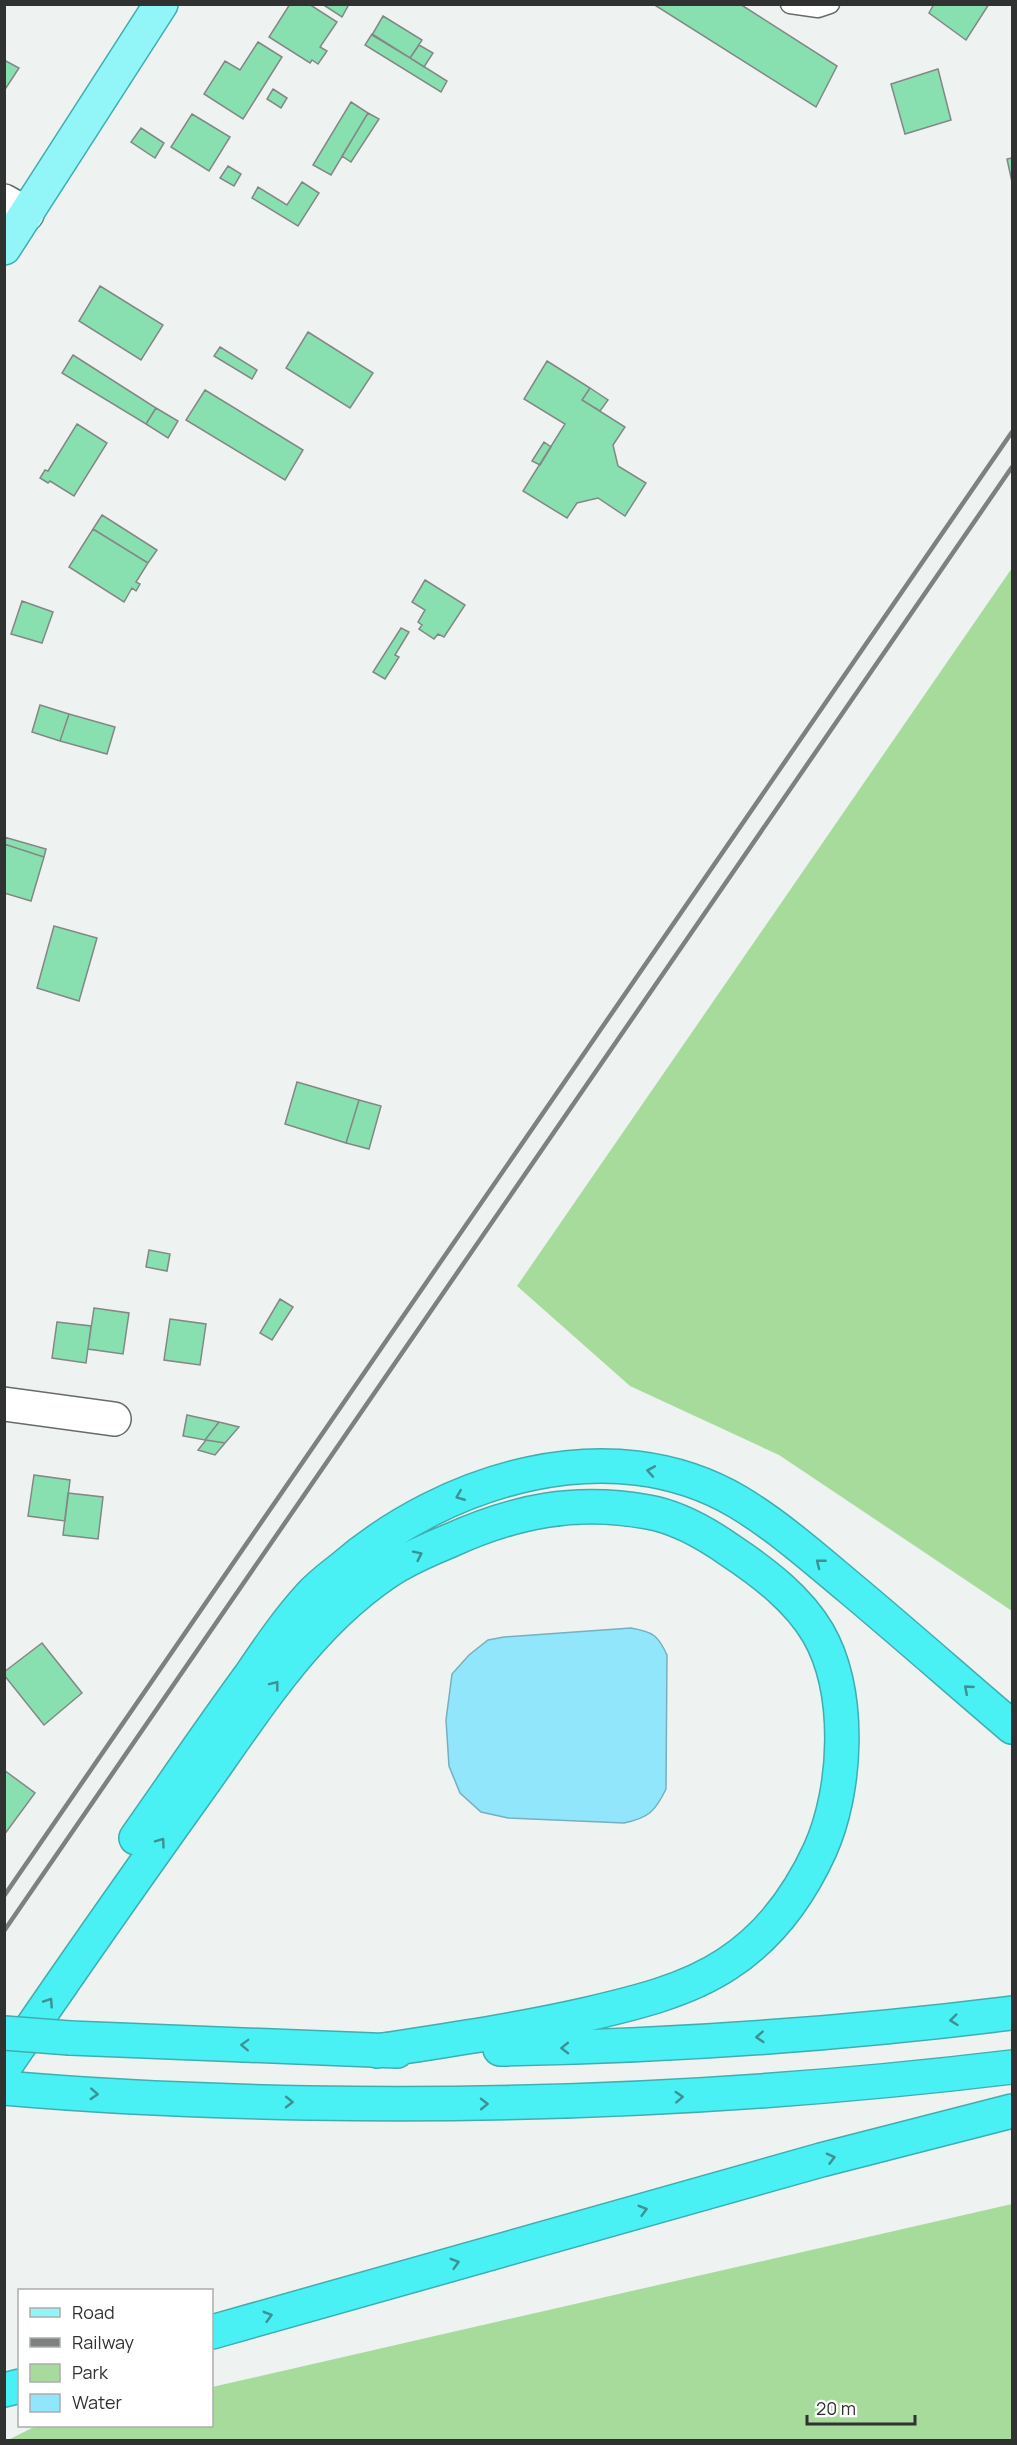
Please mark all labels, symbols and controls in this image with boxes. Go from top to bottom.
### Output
one-way arrow [646,1465,656,1477]
one-way arrow [455,1488,466,1501]
one-way arrow [412,1551,423,1563]
one-way arrow [815,1560,826,1571]
one-way arrow [268,1680,279,1691]
one-way arrow [964,1685,975,1696]
one-way arrow [154,1838,165,1849]
one-way arrow [42,1998,53,2009]
one-way arrow [950,2013,959,2025]
one-way arrow [756,2030,765,2043]
one-way arrow [240,2039,249,2052]
one-way arrow [561,2042,570,2054]
one-way arrow [89,2088,98,2101]
one-way arrow [674,2090,683,2103]
one-way arrow [284,2096,293,2108]
one-way arrow [479,2097,488,2110]
one-way arrow [826,2152,836,2165]
one-way arrow [637,2205,648,2217]
one-way arrow [450,2258,460,2270]
legend [18,2289,213,2427]
text: Road [72,2300,115,2324]
one-way arrow [263,2311,273,2324]
text: Railway [72,2330,134,2354]
text: Park [72,2360,109,2384]
scale bar [807,2388,915,2426]
text: Water [72,2390,122,2414]
text: 20 m [816,2396,856,2420]

